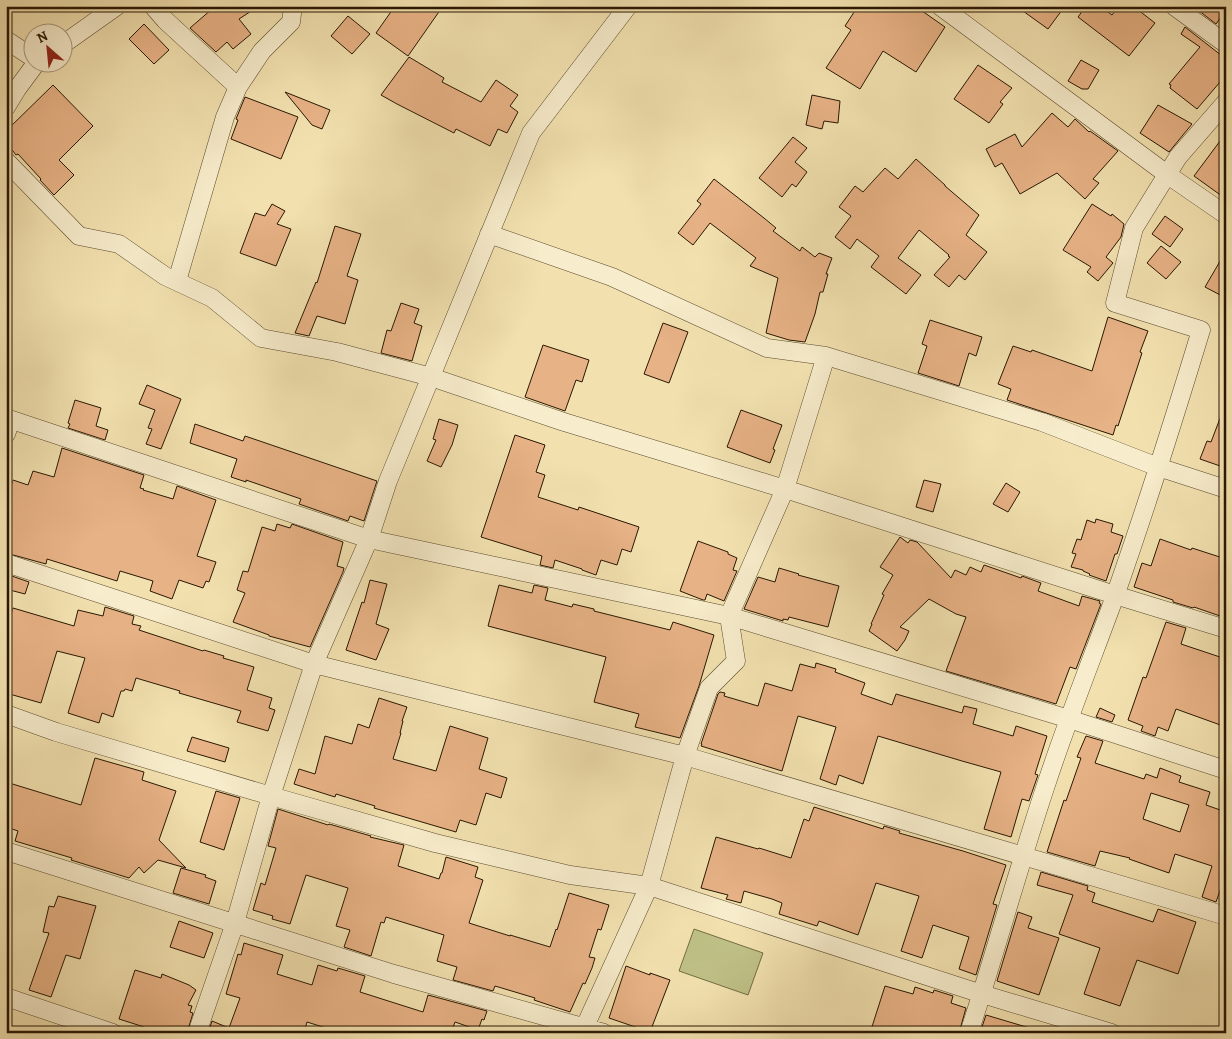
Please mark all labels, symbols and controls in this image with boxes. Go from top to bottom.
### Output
north arrow [22,22,72,72]
text: N [33,26,51,48]

